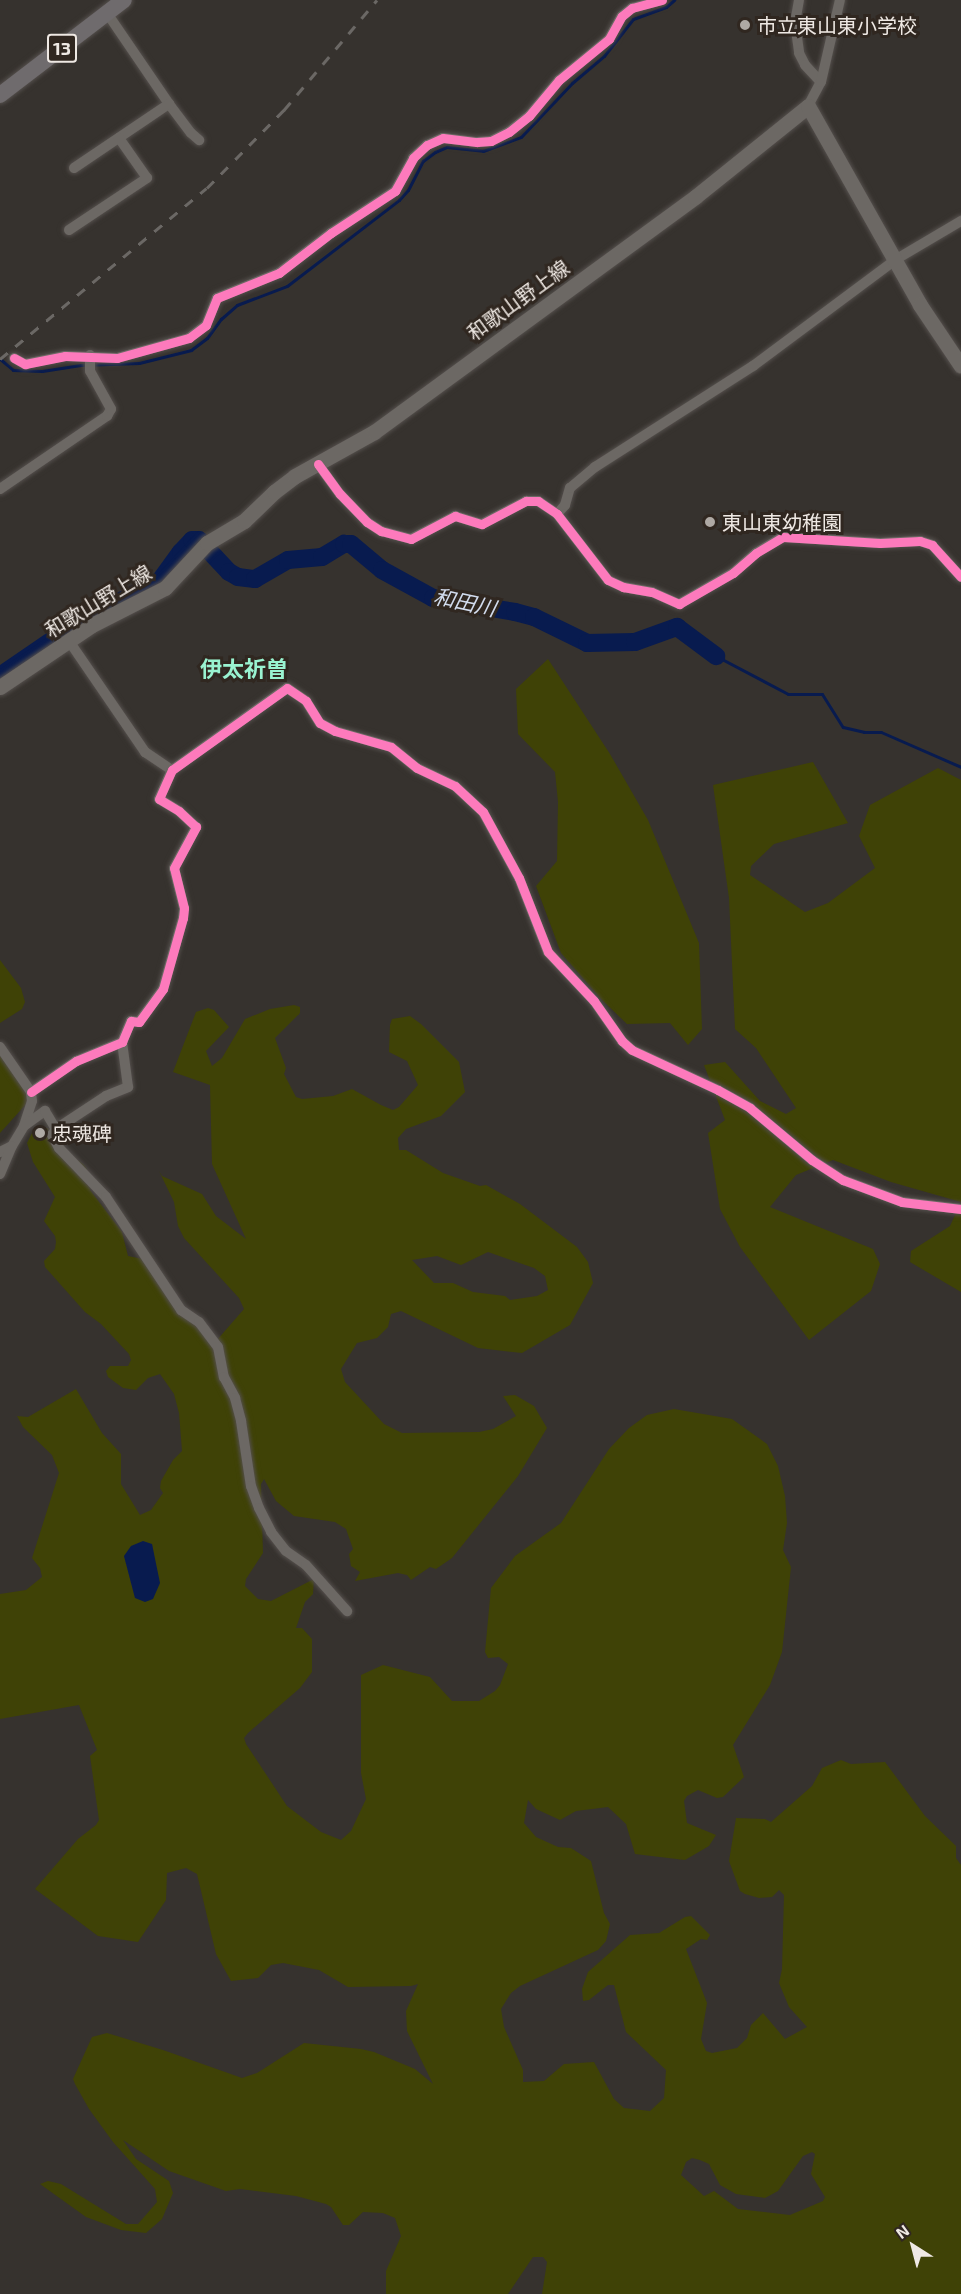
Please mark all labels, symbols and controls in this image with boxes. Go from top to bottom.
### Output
place label: 市立東山東小学校 [757,13,917,37]
marker: 市立東山東小学校 [738,18,752,32]
road number: 13 [47,33,77,63]
street label: 和歌山野上線 [462,255,574,345]
place label: 東山東幼稚園 [722,510,842,534]
marker: 東山東幼稚園 [703,515,717,529]
street label: 和歌山野上線 [40,560,156,642]
water label: 和田川 [432,583,498,621]
district label: 伊太祈曽 [200,656,288,682]
place label: 忠魂碑 [52,1121,112,1145]
marker: 忠魂碑 [33,1126,47,1140]
north arrow [883,2216,943,2276]
text: N [892,2220,912,2242]

